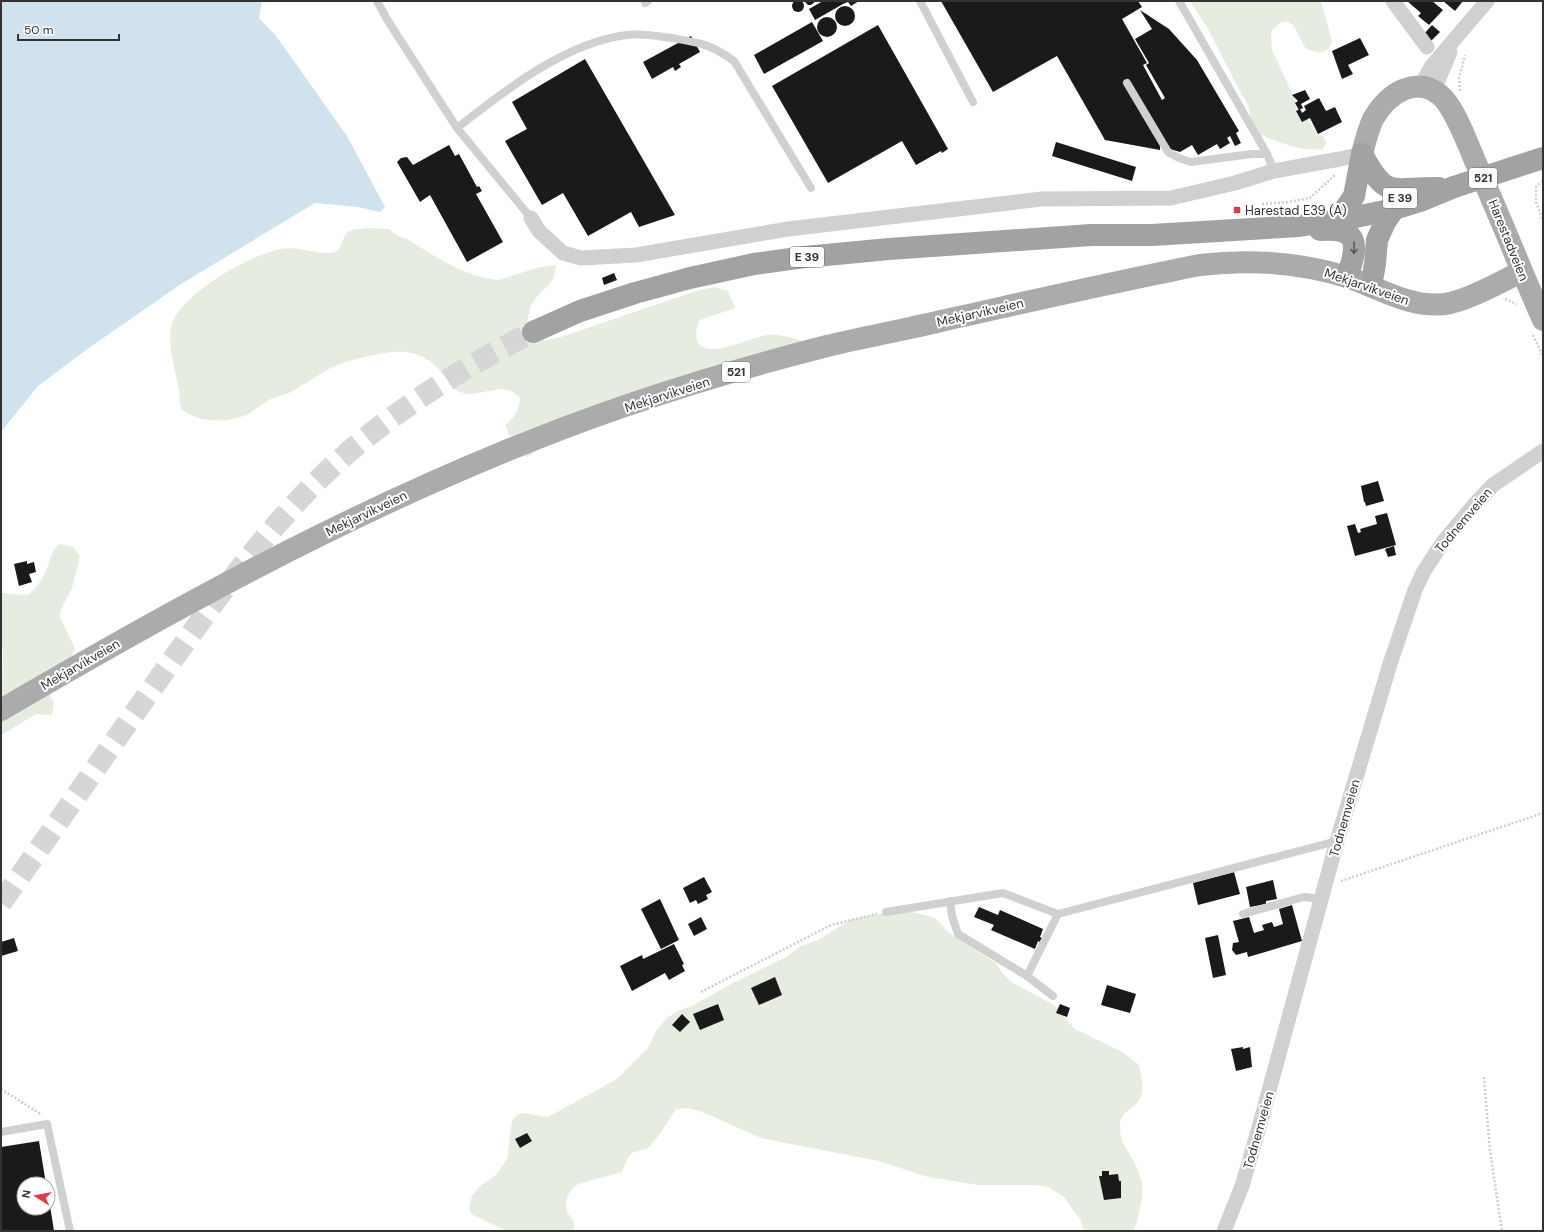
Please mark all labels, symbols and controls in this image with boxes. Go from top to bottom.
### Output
scale bar [18,16,119,42]
text: 50 m [24,22,53,38]
road number: 521 [1469,168,1497,188]
road number: E 39 [1383,188,1417,208]
street label: Harestadveien [1484,197,1533,283]
place label: Harestad E39 (A) [1245,202,1347,219]
marker: Harestad E39 (A) [1232,205,1242,215]
one-way arrow [1350,242,1358,255]
road number: E 39 [790,247,824,267]
street label: Mekjarvikveien [1322,264,1411,309]
street label: Mekjarvikveien [935,294,1025,331]
road number: 521 [722,362,750,382]
street label: Mekjarvikveien [623,373,712,416]
street label: Todnemveien [1431,484,1496,556]
street label: Mekjarvikveien [323,486,410,540]
street label: Mekjarvikveien [38,635,123,694]
street label: Todnemveien [1325,777,1364,859]
street label: Todnemveien [1239,1089,1278,1171]
north arrow [16,1176,56,1216]
text: N [19,1189,34,1199]

